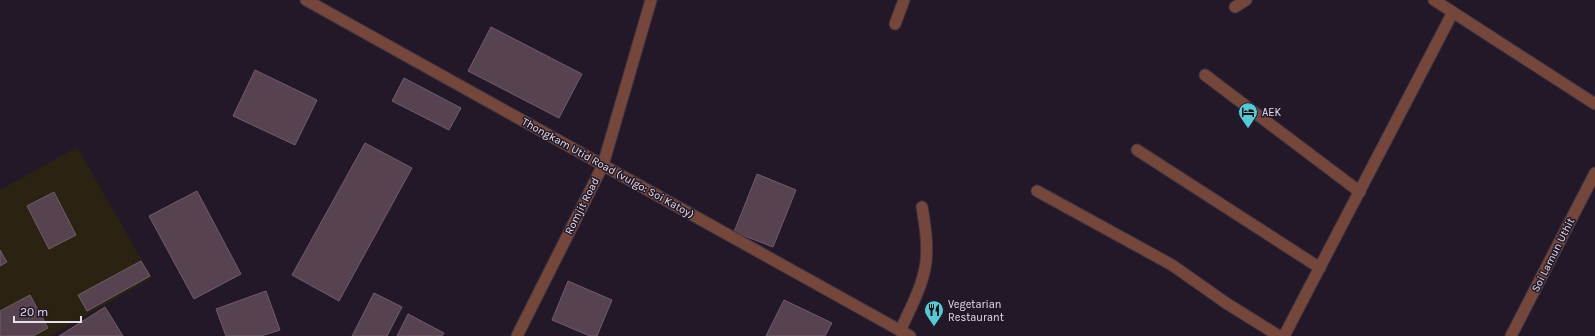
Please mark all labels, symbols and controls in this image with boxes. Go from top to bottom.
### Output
hotel icon: AEK [1237,101,1259,129]
place label: AEK [1262,106,1282,119]
street label: Thongkam Utid Road (vulgo: Soi Katoy) [520,115,696,221]
street label: Romjit Road [562,175,602,237]
street label: Soi Lamun Uthit [1529,216,1577,294]
scale bar [14,298,81,324]
place label: Vegetarian Restaurant [948,298,1004,324]
restaurant icon: Vegetarian Restaurant [923,299,945,327]
text: 20 m [20,305,48,319]

